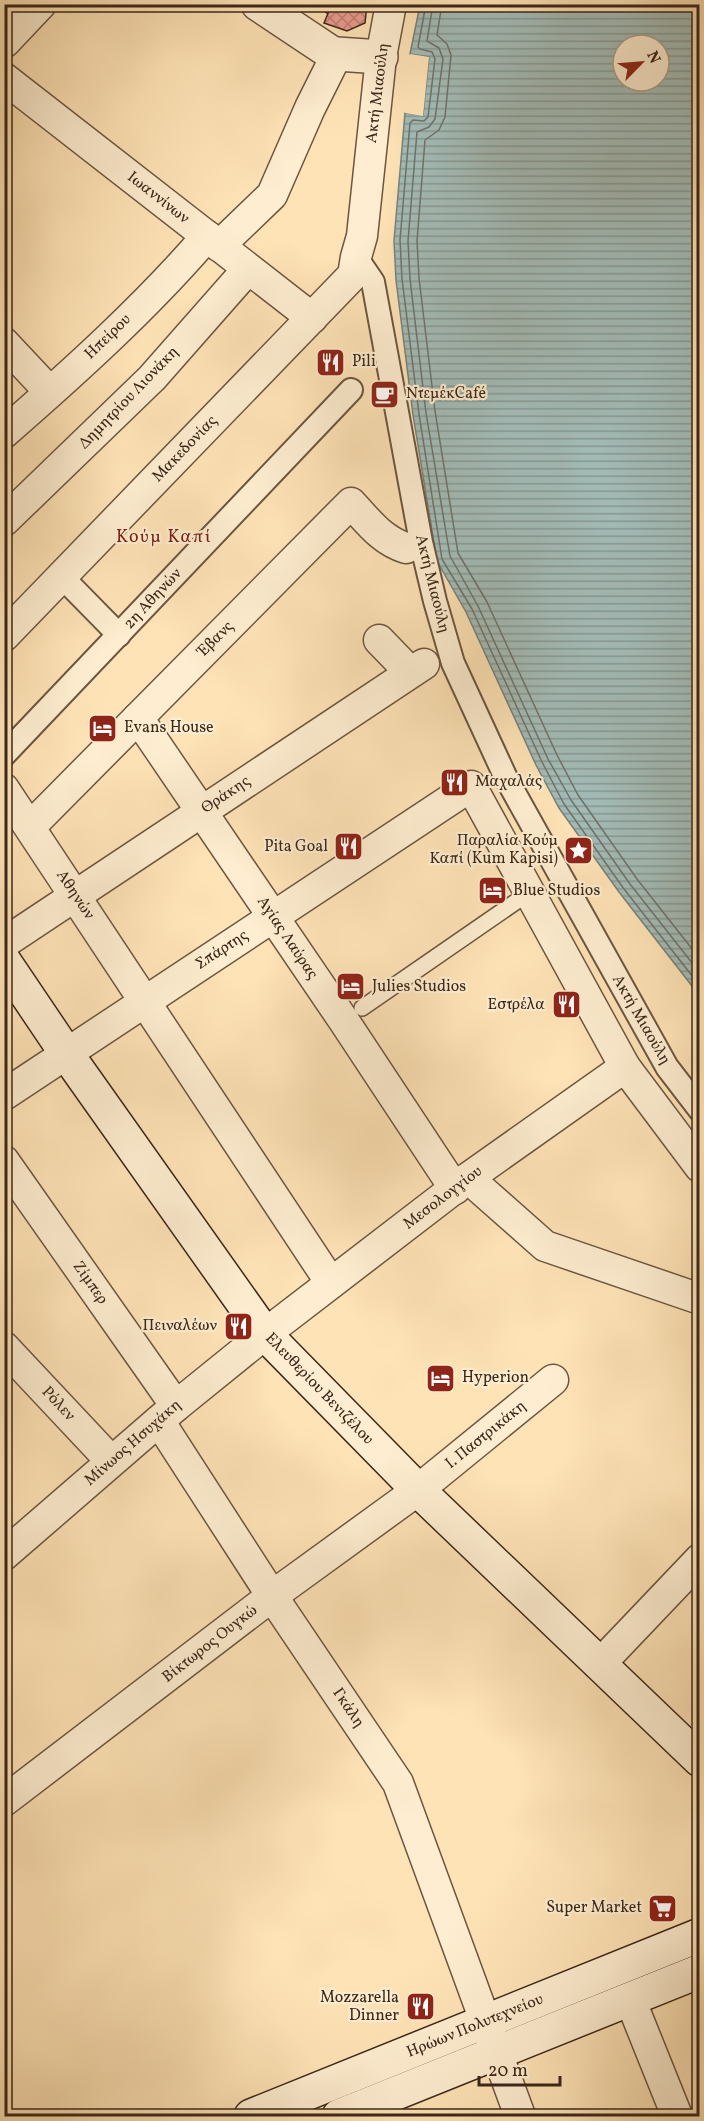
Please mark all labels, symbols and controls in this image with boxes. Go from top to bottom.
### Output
north arrow [611,33,671,93]
street label: Ακτή Μιαούλη [361,42,395,144]
text: N [640,48,665,68]
street label: Ιωαννίνων [122,167,194,229]
street label: Ηπείρου [80,309,136,365]
street label: Δημητρίου Λιονάκη [74,342,184,454]
restaurant icon: Pili [315,346,347,378]
place label: Pili [352,351,376,373]
cafe icon: ΝτεμέκCafé [369,378,401,410]
place label: ΝτεμέκCafé [406,383,486,405]
street label: Μακεδονίας [147,411,223,487]
district label: Κούμ Καπί [116,525,212,550]
street label: Ακτή Μιαούλη [409,532,455,636]
street label: 2η Αθηνών [119,563,187,634]
street label: Έβανς [192,616,239,663]
hotel icon: Evans House [87,712,119,744]
place label: Evans House [124,717,214,739]
restaurant icon: Μαχαλάς [438,766,470,798]
street label: Θράκης [197,771,255,819]
place label: Μαχαλάς [475,771,542,793]
place label: Παραλία Κούμ Καπί (Kum Kapisi) [429,830,558,870]
restaurant icon: Pita Goal [333,831,365,863]
place icon: Παραλία Κούμ Καπί (Kum Kapisi) [563,834,595,866]
place label: Pita Goal [264,836,328,858]
street label: Αθηνών [50,866,100,924]
hotel icon: Blue Studios [476,875,508,907]
place label: Blue Studios [513,880,600,902]
street label: Αγίας Λαύρας [251,892,323,984]
street label: Σπάρτης [191,925,253,975]
hotel icon: Julies Studios [335,971,367,1003]
street label: Ακτή Μιαούλη [606,971,676,1069]
place label: Julies Studios [372,976,466,998]
restaurant icon: Εστρέλα [550,989,582,1021]
place label: Εστρέλα [488,994,545,1016]
street label: Μεσολογγίου [399,1161,487,1235]
street label: Ζίμπερ [67,1257,113,1309]
restaurant icon: Πειναλέων [222,1310,254,1342]
place label: Πειναλέων [143,1315,217,1337]
street label: Ελευθερίου Βενιζέλου [260,1328,379,1450]
hotel icon: Hyperion [425,1362,457,1394]
place label: Hyperion [462,1367,529,1389]
street label: Ρόλεν [36,1382,80,1426]
street label: Μίνωος Ησυχάκη [80,1395,186,1491]
street label: Ι. Παστρικάκη [441,1396,531,1474]
street label: Βίκτωρος Ουγκώ [158,1600,262,1688]
street label: Γκάλη [327,1684,369,1732]
supermarket icon: Super Market [647,1892,679,1924]
place label: Super Market [546,1897,642,1919]
place label: Mozzarella Dinner [320,1987,399,2027]
street label: Ηρώων Πολυτεχνείου [403,1988,547,2063]
restaurant icon: Mozzarella Dinner [404,1991,436,2023]
scale bar [479,2049,560,2087]
text: 20 m [488,2059,528,2084]

